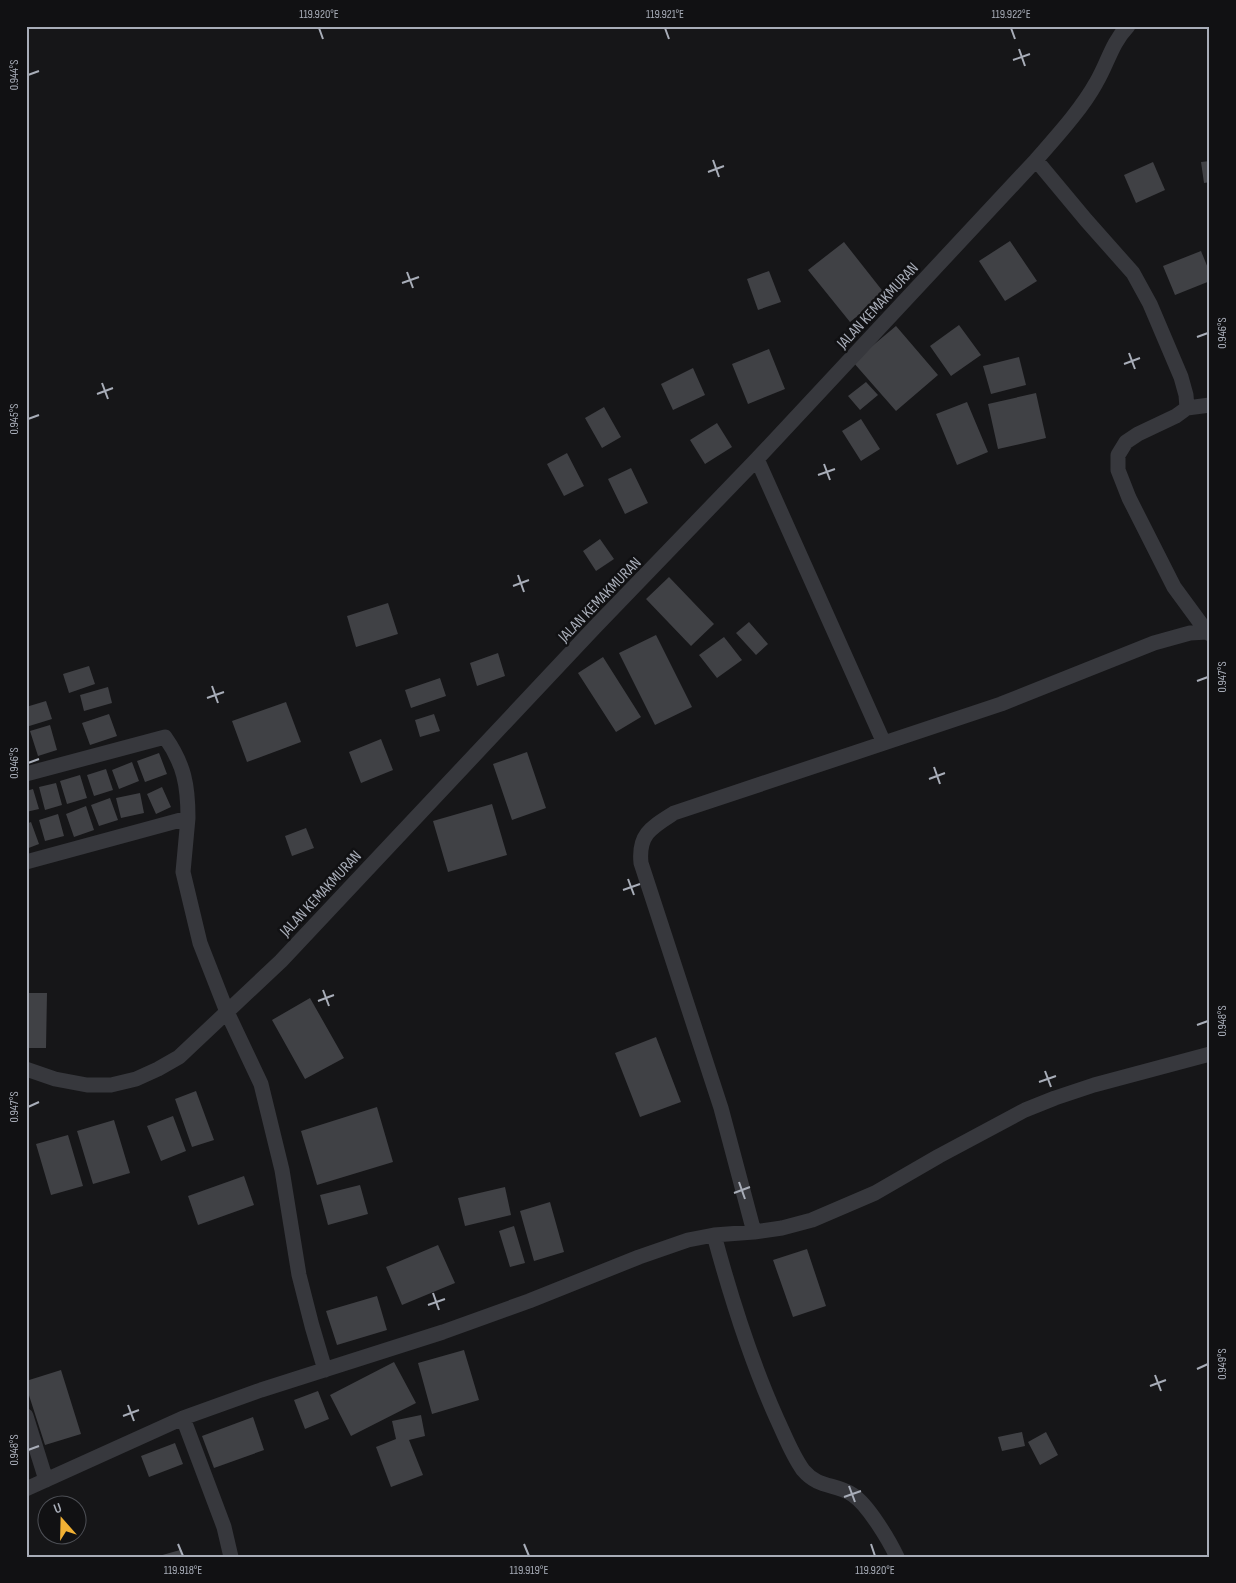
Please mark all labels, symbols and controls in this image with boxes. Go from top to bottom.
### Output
text: 119.920°E [299,7,339,22]
text: 119.921°E [646,7,684,22]
text: 119.922°E [991,7,1031,22]
text: 0.944°S [7,60,22,90]
street label: JALAN KEMAKMURAN [833,259,923,354]
text: 0.946°S [1215,317,1230,349]
text: 0.945°S [7,404,22,434]
street label: JALAN KEMAKMURAN [554,554,645,647]
text: 0.947°S [1215,661,1230,693]
text: 0.946°S [7,747,22,779]
street label: JALAN KEMAKMURAN [276,847,366,942]
text: 0.948°S [1215,1005,1230,1037]
text: 0.947°S [7,1091,22,1123]
text: 0.949°S [1215,1348,1230,1380]
text: 0.948°S [7,1434,22,1466]
north arrow [38,1496,88,1546]
text: U [51,1499,64,1517]
text: 119.918°E [164,1563,202,1578]
text: 119.919°E [510,1563,548,1578]
text: 119.920°E [855,1563,895,1578]

